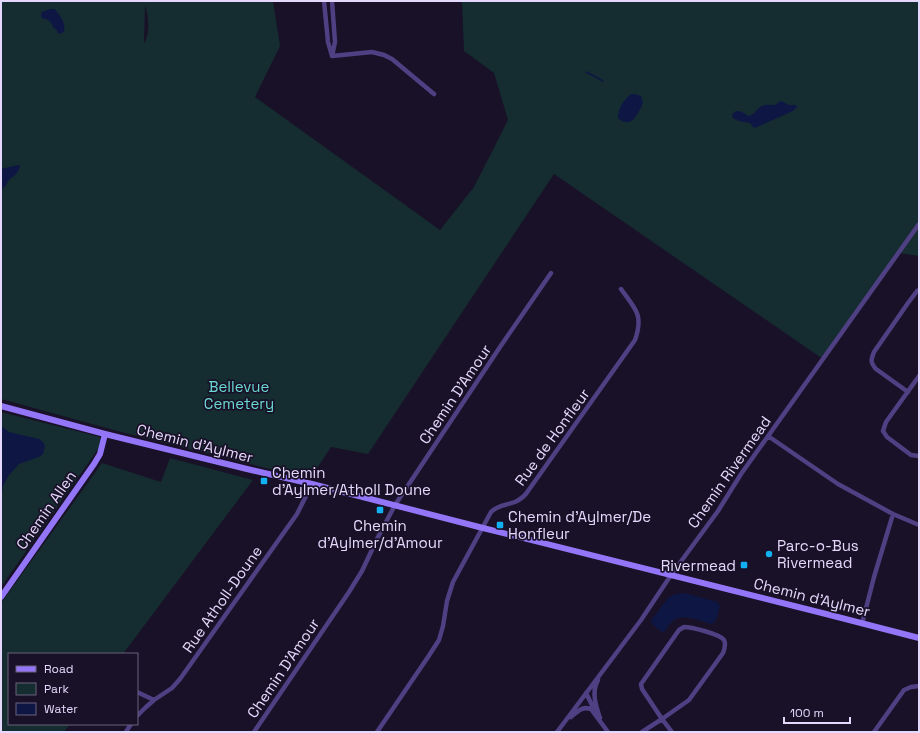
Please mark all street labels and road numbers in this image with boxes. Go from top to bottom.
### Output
street label: Chemin D'Amour [415,340,496,447]
street label: Rue de Honfleur [510,384,594,489]
street label: Chemin Rivermead [683,412,775,532]
street label: Chemin d'Aylmer [135,419,255,467]
street label: Chemin Allen [12,467,80,553]
street label: Rue Atholl-Doune [178,542,266,656]
street label: Chemin d'Aylmer [752,573,872,621]
street label: Chemin D'Amour [243,614,324,721]

